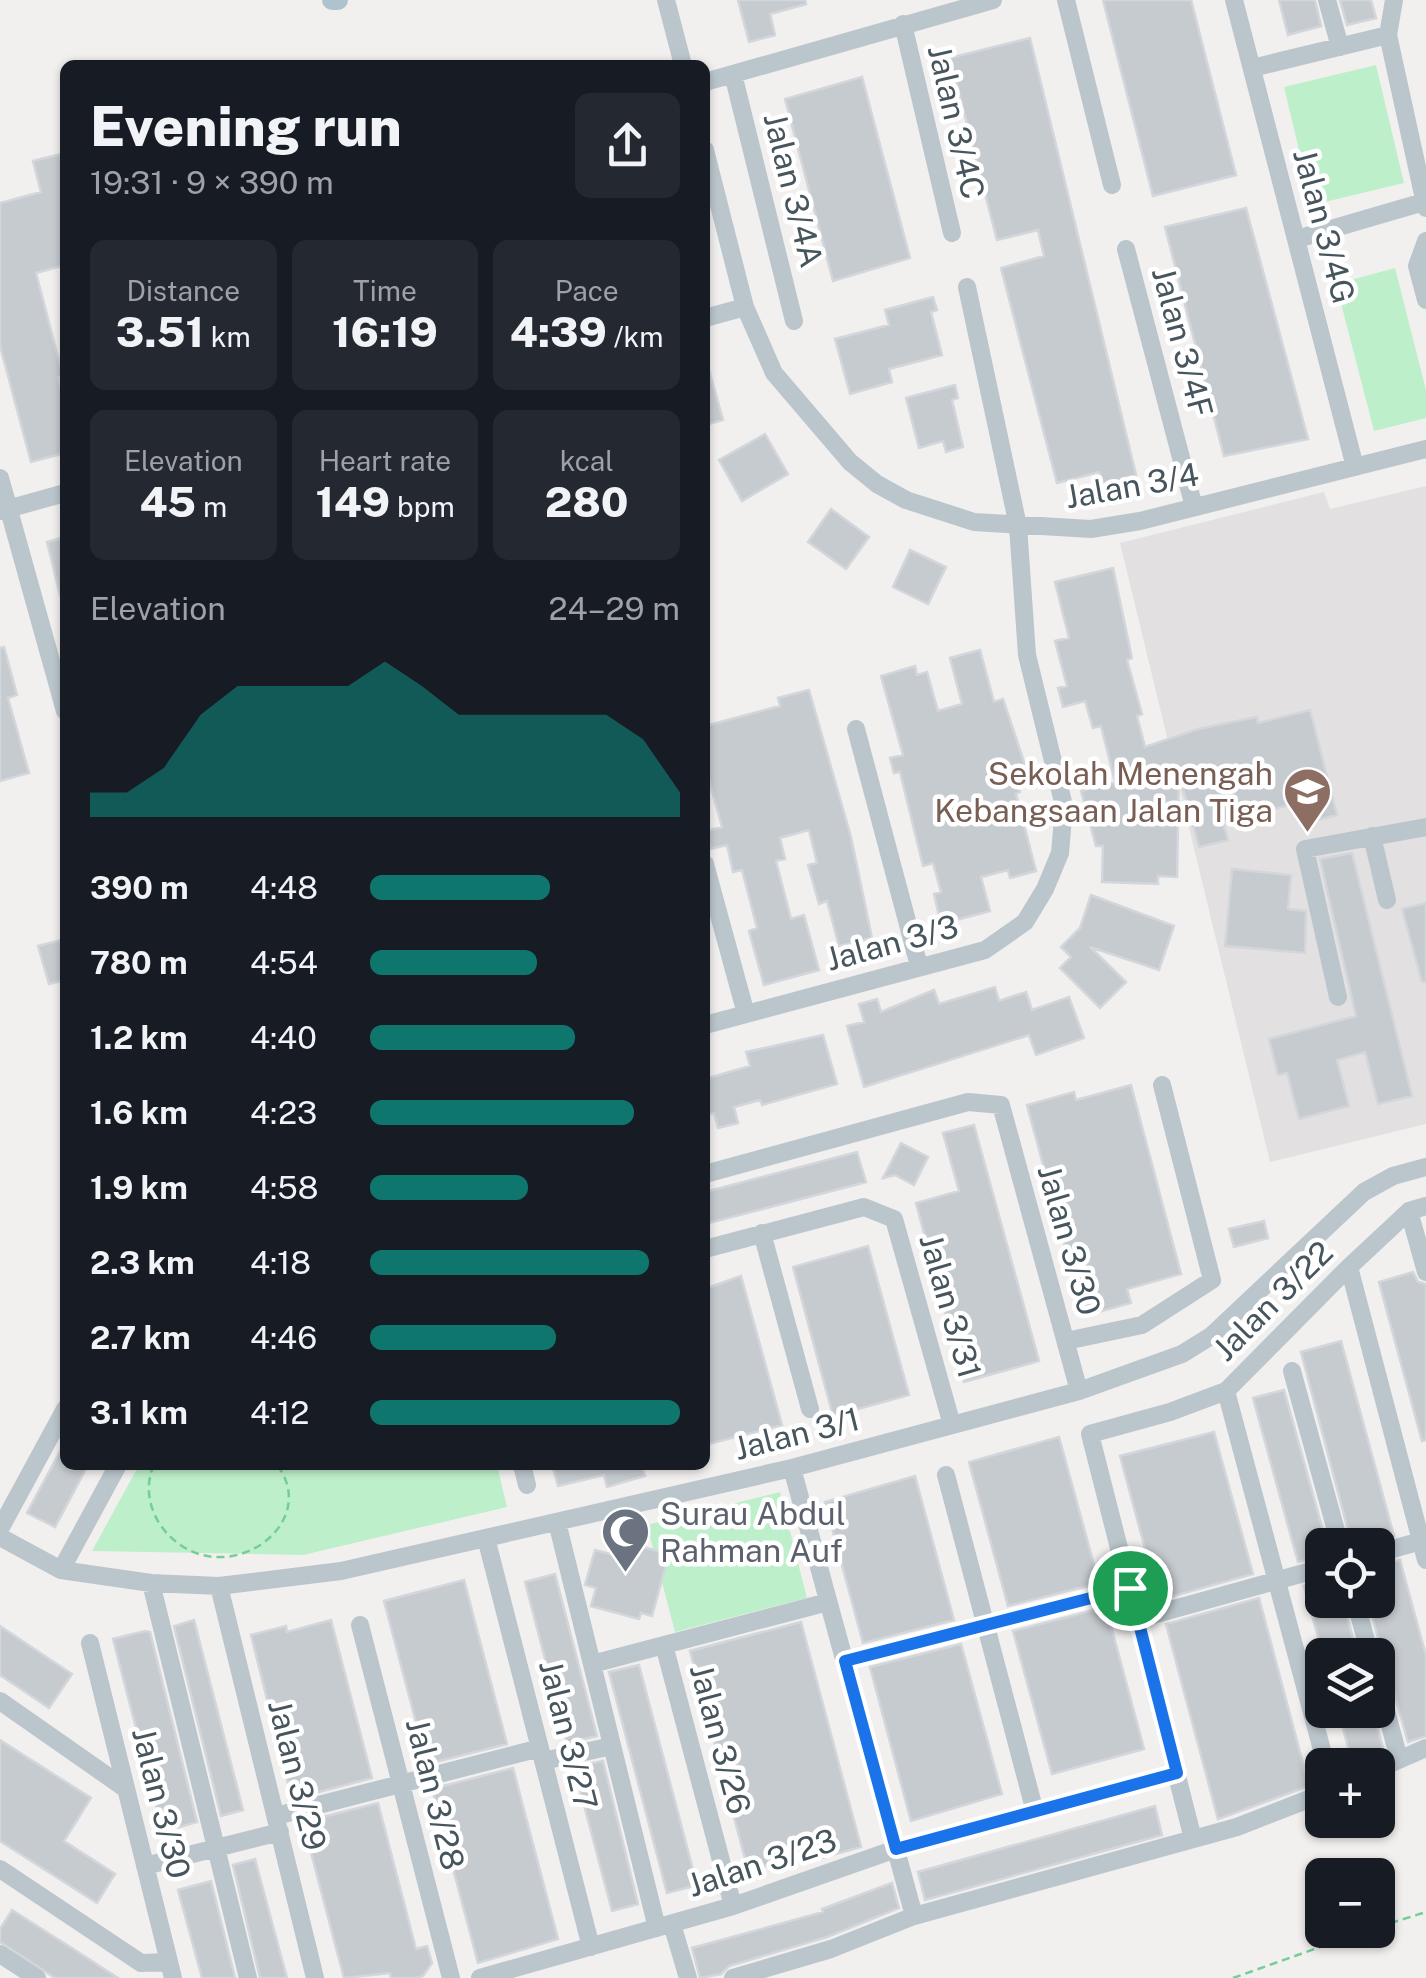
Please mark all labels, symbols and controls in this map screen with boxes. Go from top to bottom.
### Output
street label: Jalan 3/4C [921,41,992,203]
button: share [575,93,680,198]
text: Evening run [90,94,402,158]
street label: Jalan 3/4A [756,109,831,271]
street label: Jalan 3/4G [1286,145,1363,307]
text: 19:31 · 9 × 390 m [90,164,334,201]
street label: Jalan 3/4F [1145,263,1220,421]
text: Distance [127,274,240,307]
text: Time [353,274,417,307]
text: Pace [555,274,619,307]
text: 3.51 [116,307,204,356]
text: 16:19 [332,307,438,356]
text: 4:39 [510,307,607,356]
text: km [204,320,251,353]
text: /km [607,320,664,353]
text: Elevation [124,444,243,477]
text: Heart rate [319,444,451,477]
text: kcal [560,444,614,477]
street label: Jalan 3/4 [1062,456,1202,515]
text: 45 [140,477,196,526]
text: 149 [315,477,390,526]
text: 280 [545,477,629,526]
text: m [196,490,227,523]
text: bpm [390,490,455,523]
text: Elevation [90,590,226,627]
text: 24–29 m [549,590,680,627]
place label: Sekolah Menengah Kebangsaan Jalan Tiga [934,755,1273,829]
school or university icon: Sekolah Menengah Kebangsaan Jalan Tiga [1282,766,1334,834]
text: 390 m [90,869,189,906]
text: 4:48 [250,869,318,906]
street label: Jalan 3/3 [822,907,962,978]
text: 780 m [90,944,188,981]
text: 4:54 [250,944,318,981]
text: 1.2 km [90,1019,188,1056]
text: 4:40 [250,1019,317,1056]
text: 1.6 km [90,1094,188,1131]
text: 4:23 [250,1094,317,1131]
street label: Jalan 3/30 [1030,1160,1109,1319]
text: 1.9 km [90,1169,188,1206]
text: 4:58 [250,1169,319,1206]
street label: Jalan 3/31 [912,1230,989,1382]
street label: Jalan 3/22 [1205,1233,1340,1368]
text: 2.3 km [90,1244,195,1281]
text: 4:18 [250,1244,311,1281]
text: 2.7 km [90,1319,191,1356]
text: 4:46 [250,1319,317,1356]
text: 3.1 km [90,1394,188,1431]
text: 4:12 [250,1394,309,1431]
street label: Jalan 3/1 [730,1400,863,1467]
place label: Surau Abdul Rahman Auf [660,1495,846,1569]
mosque icon: Surau Abdul Rahman Auf [599,1506,651,1574]
map controls [1305,1528,1395,1948]
button: locate [1305,1528,1395,1618]
pin [1088,1546,1173,1631]
icon: arrive [1103,1561,1158,1616]
button: layers [1305,1638,1395,1728]
street label: Jalan 3/27 [532,1656,605,1814]
street label: Jalan 3/26 [683,1660,758,1818]
street label: Jalan 3/29 [261,1696,334,1854]
street label: Jalan 3/28 [399,1714,472,1873]
street label: Jalan 3/30 [125,1723,198,1882]
button: + [1305,1748,1395,1838]
street label: Jalan 3/23 [683,1821,841,1904]
button: − [1305,1858,1395,1948]

